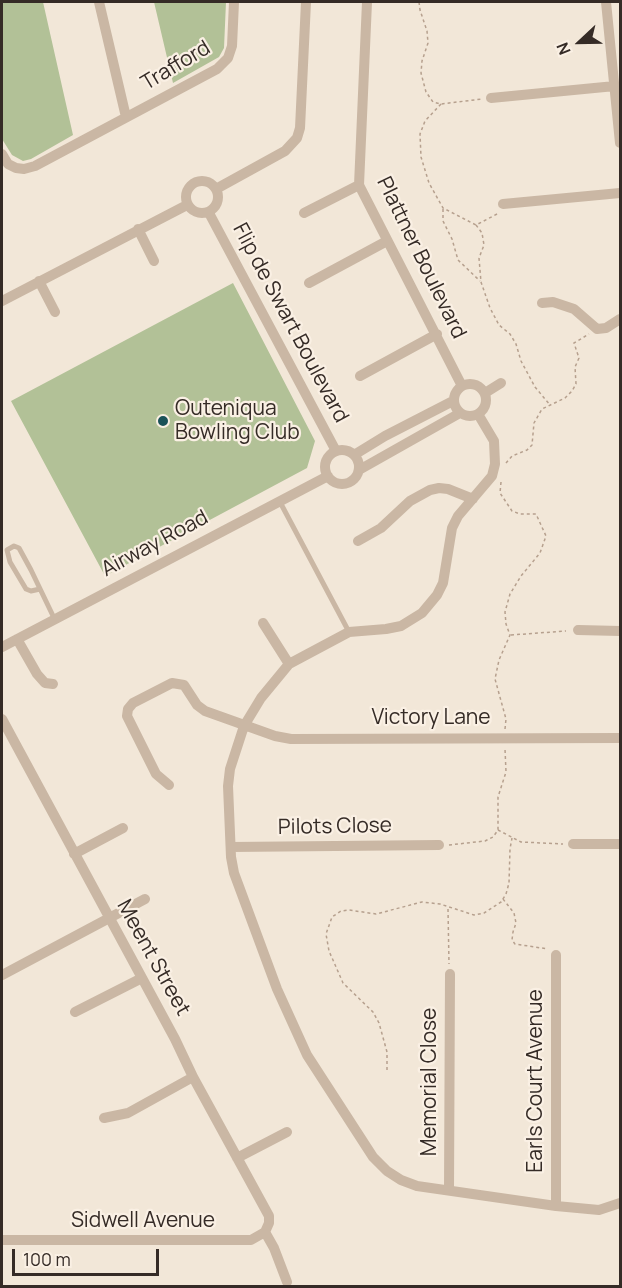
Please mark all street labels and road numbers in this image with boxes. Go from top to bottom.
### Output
street label: Trafford [137,36,215,96]
street label: Plattner Boulevard [371,173,471,343]
street label: Flip de Swart Boulevard [227,219,353,427]
street label: Airway Road [97,505,213,583]
street label: Victory Lane [372,705,490,731]
street label: Pilots Close [278,813,392,841]
street label: Meent Street [111,896,195,1020]
street label: Earls Court Avenue [523,989,549,1173]
street label: Memorial Close [417,1008,443,1156]
street label: Sidwell Avenue [71,1208,215,1234]

